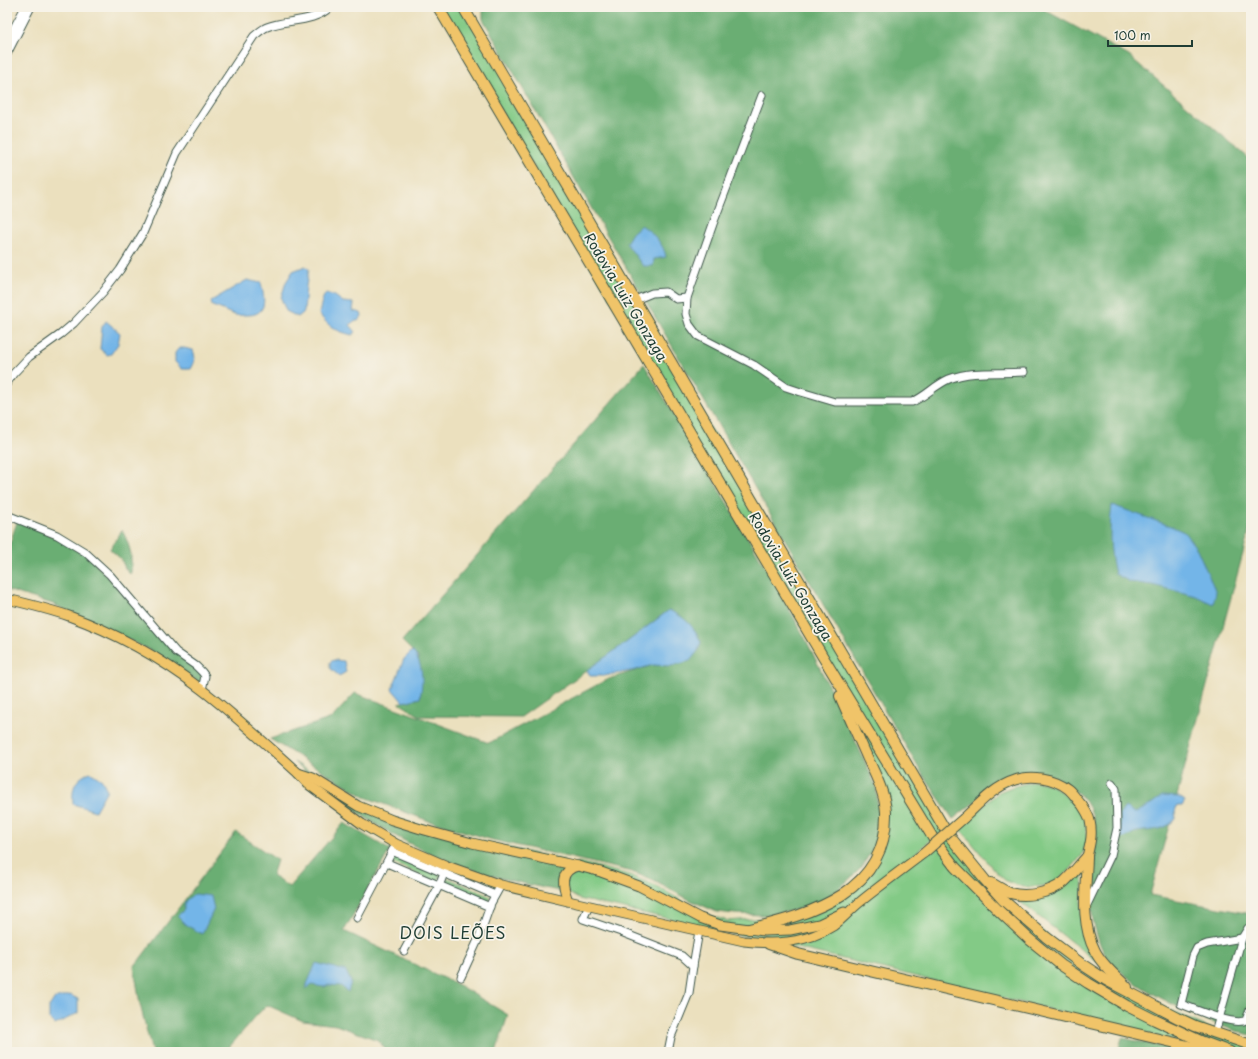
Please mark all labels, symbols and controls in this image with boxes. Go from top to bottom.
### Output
scale bar [1108,22,1192,48]
text: 100 m [1114,26,1151,44]
street label: Rodovia Luiz Gonzaga [579,229,673,366]
street label: Rodovia Luiz Gonzaga [744,508,838,645]
district label: DOIS LEÕES [399,920,507,944]

